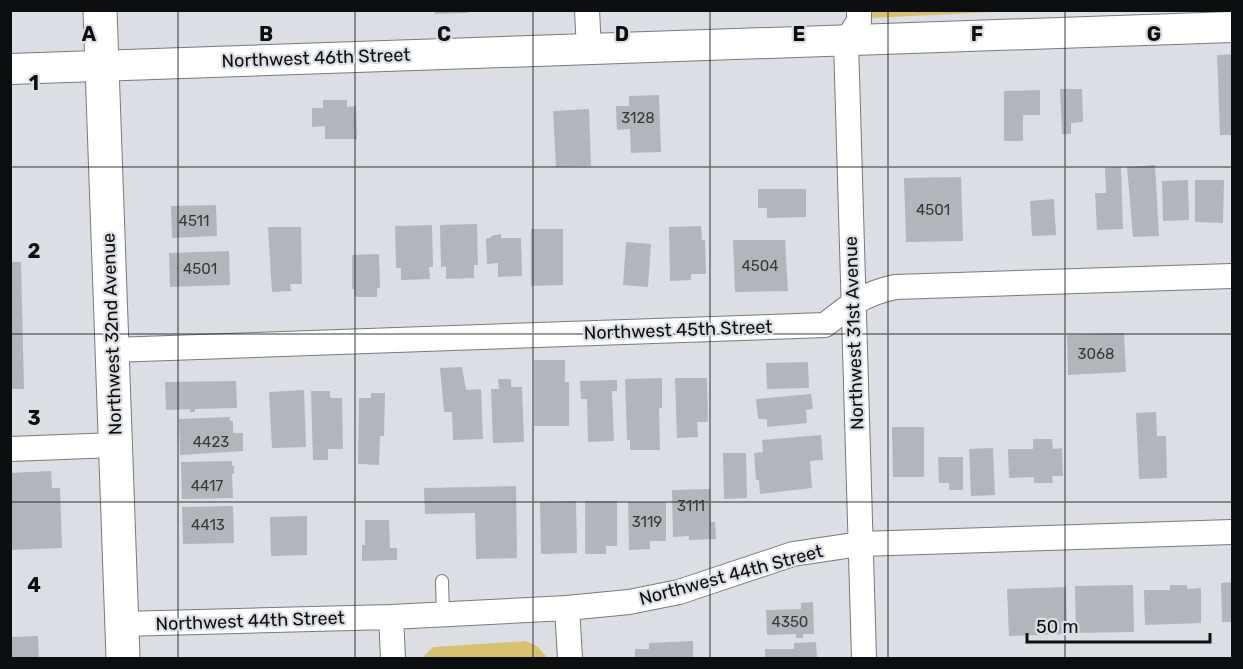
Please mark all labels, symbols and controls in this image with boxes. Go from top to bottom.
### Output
text: A [82,22,97,46]
text: B [259,22,273,46]
text: C [437,22,451,46]
text: D [615,22,629,46]
text: E [793,22,805,46]
text: F [971,22,983,46]
text: G [1147,22,1161,46]
street label: Northwest 46th Street [221,44,411,72]
text: 1 [29,71,39,95]
house number: 3128 [621,109,655,127]
house number: 4501 [916,201,950,219]
house number: 4511 [179,212,209,230]
street label: Northwest 32nd Avenue [97,232,127,436]
street label: Northwest 31st Avenue [840,236,868,430]
text: 2 [28,239,41,263]
house number: 4504 [741,257,779,275]
house number: 4501 [183,260,217,278]
street label: Northwest 45th Street [583,316,773,344]
house number: 3068 [1077,345,1115,363]
text: 3 [27,406,41,430]
house number: 4423 [193,433,229,451]
house number: 4417 [191,477,224,495]
house number: 3111 [677,497,705,515]
house number: 3119 [632,513,662,531]
house number: 4413 [191,516,225,534]
street label: Northwest 44th Street [637,540,825,610]
text: 4 [27,573,41,597]
scale bar [1027,606,1210,644]
street label: Northwest 44th Street [155,607,345,635]
house number: 4350 [772,613,808,631]
text: 50 m [1036,616,1079,638]

